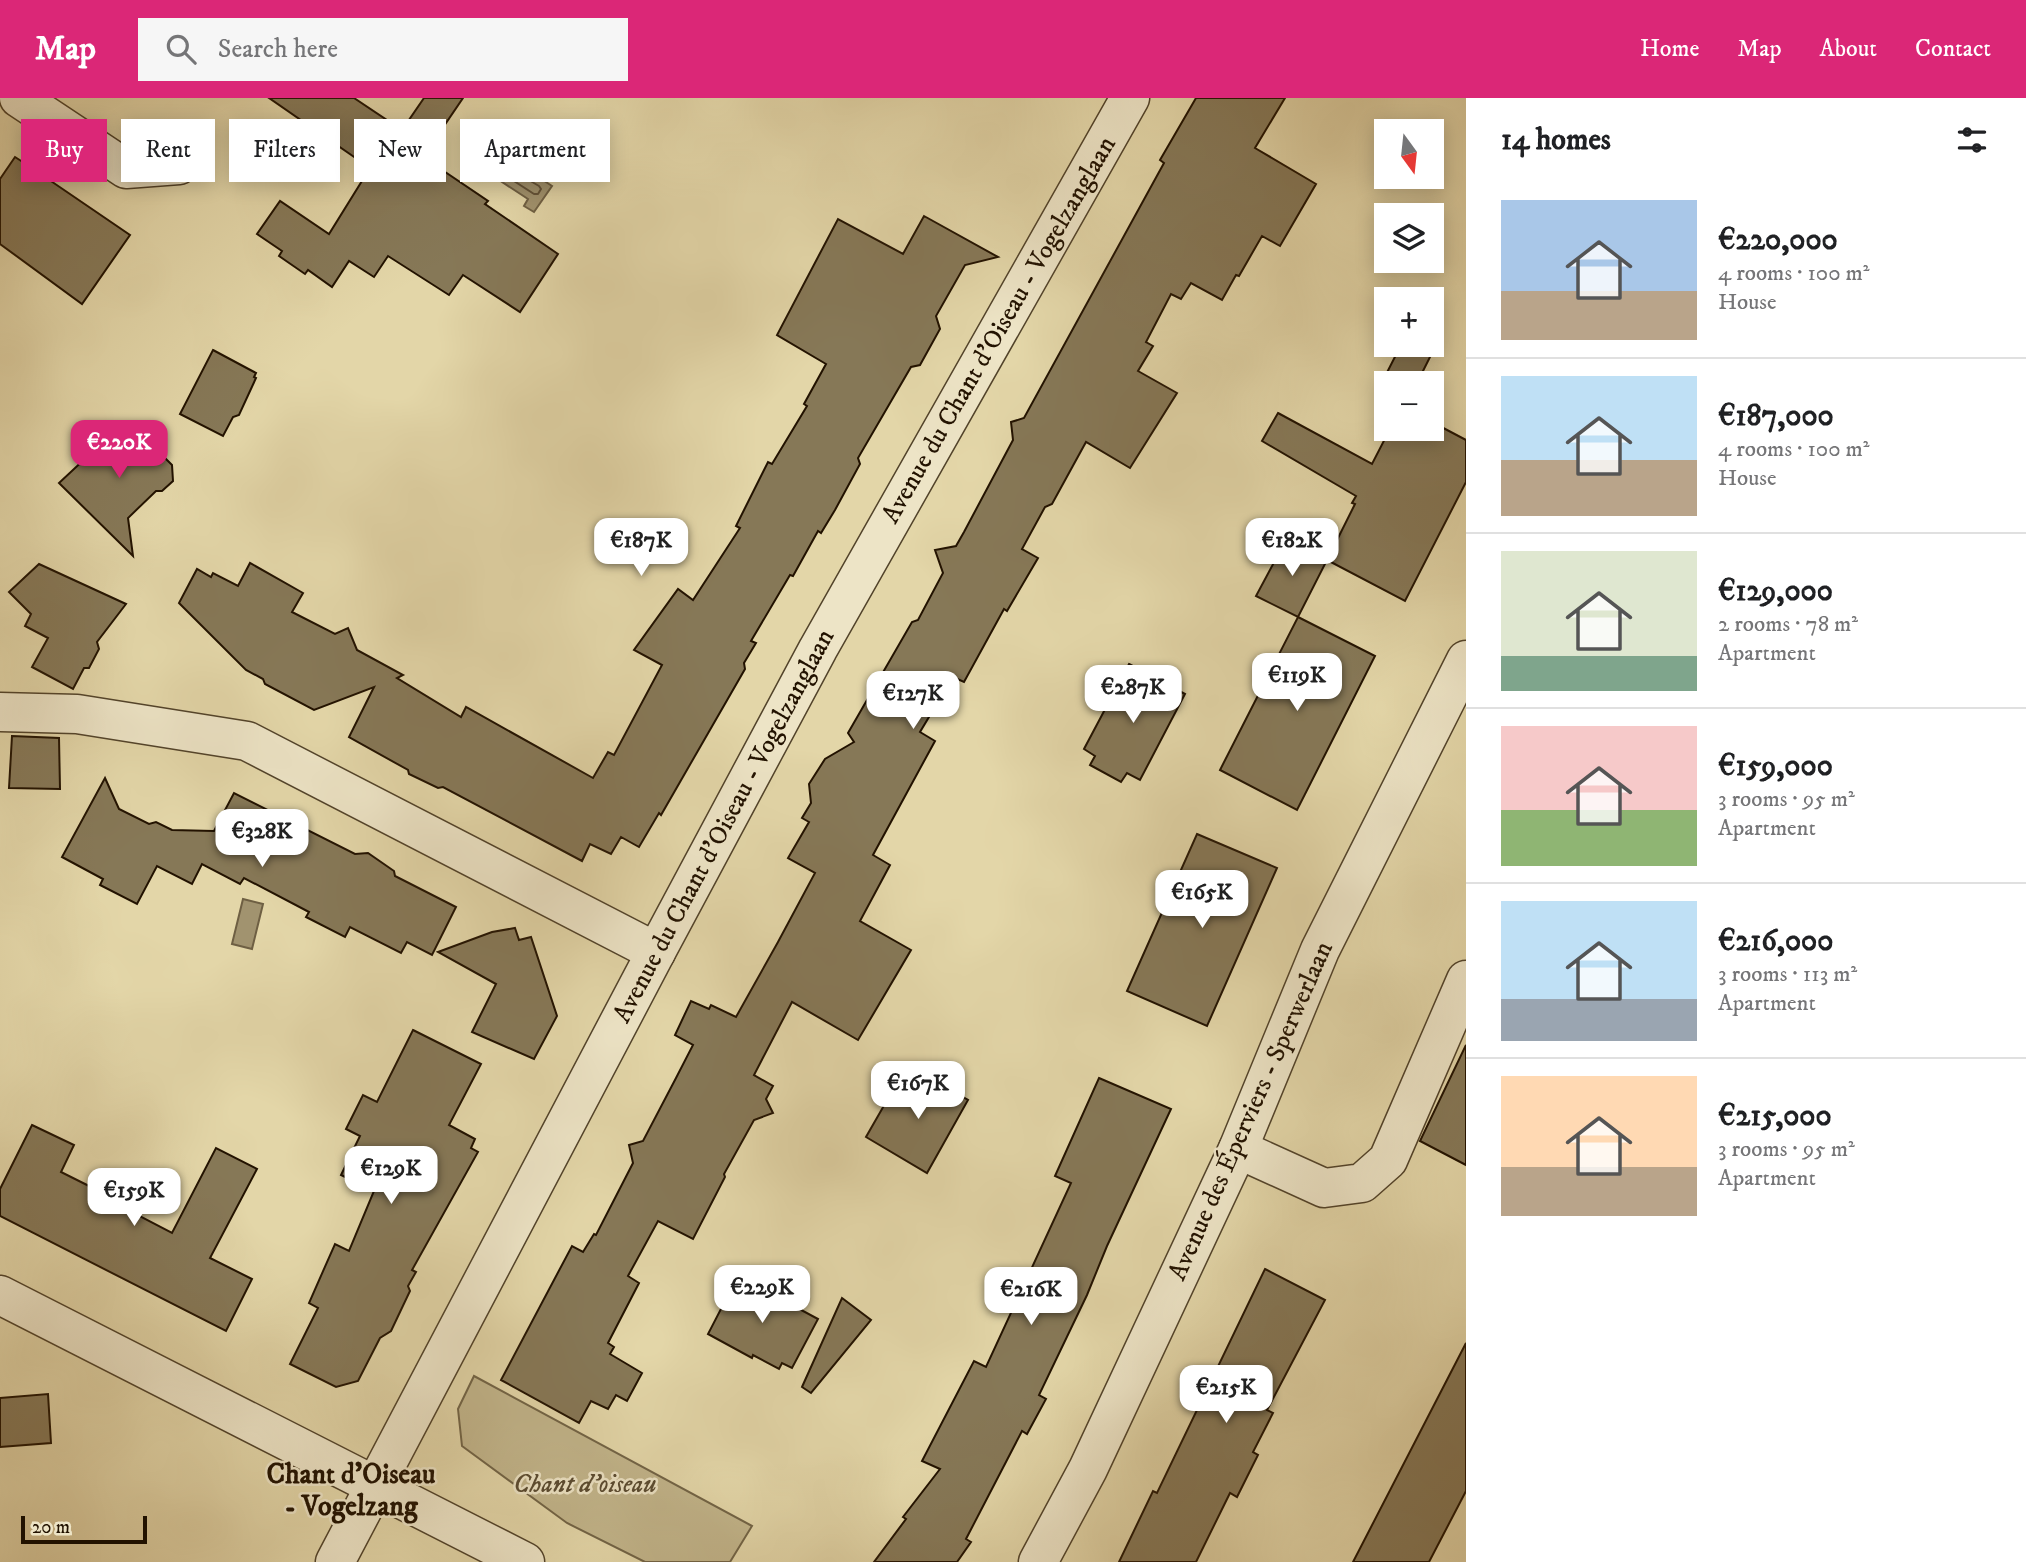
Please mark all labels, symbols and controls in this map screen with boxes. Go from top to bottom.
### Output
search box [138,18,628,81]
text: Map [35,29,96,70]
icon: search [162,30,200,68]
text: Search here [218,33,338,66]
text: Home [1640,34,1699,64]
text: Map [1737,34,1782,64]
text: About [1820,34,1877,64]
text: Contact [1915,34,1991,64]
chip: Buy [21,119,107,182]
chip: Rent [121,119,215,182]
chip: Filters [229,119,340,182]
chip: New [354,119,446,182]
chip: Apartment [460,119,610,182]
north arrow [1374,119,1444,189]
map controls [1374,119,1444,441]
icon: filters [1953,121,1991,159]
text: 14 homes [1501,122,1611,159]
street label: Avenue du Chant d'Oiseau - Vogelzanglaan [874,130,1124,529]
button: layers [1374,203,1444,273]
text: €220,000 [1718,222,1838,259]
icon: home [1557,228,1641,312]
text: 4 rooms · 100 m² [1718,259,1870,288]
button: + [1374,287,1444,357]
text: House [1718,288,1776,317]
button: − [1374,371,1444,441]
text: €187,000 [1718,398,1834,435]
icon: home [1557,404,1641,488]
pin: €220K [70,420,168,480]
text: €220K [87,428,151,457]
text: 4 rooms · 100 m² [1718,435,1870,464]
text: House [1718,464,1776,493]
pin: €187K [592,518,690,578]
pin: €182K [1243,518,1341,578]
text: €187K [610,526,672,555]
text: €182K [1262,526,1322,555]
text: €129,000 [1718,573,1833,610]
icon: home [1557,579,1641,663]
text: 2 rooms · 78 m² [1718,610,1858,639]
street label: Avenue du Chant d'Oiseau - Vogelzanglaan [606,623,842,1029]
text: Apartment [1718,639,1816,668]
pin: €119K [1248,654,1346,713]
text: €119K [1268,661,1326,690]
pin: €287K [1084,666,1182,725]
pin: €127K [864,672,962,731]
text: €287K [1101,673,1165,702]
text: €127K [883,679,943,708]
text: €159,000 [1718,748,1833,785]
icon: home [1557,754,1641,838]
text: 3 rooms · 95 m² [1718,785,1855,814]
pin: €328K [213,810,311,869]
text: Apartment [1718,814,1816,843]
text: €328K [231,817,293,846]
pin: €165K [1153,870,1251,930]
text: €165K [1171,878,1233,907]
text: €216,000 [1718,923,1833,960]
icon: home [1557,929,1641,1013]
street label: Avenue des Éperviers - Sperwerlaan [1161,936,1341,1286]
text: 3 rooms · 113 m² [1718,960,1857,989]
text: Apartment [1718,989,1816,1018]
pin: €167K [869,1062,967,1121]
text: €167K [887,1069,949,1098]
text: €215,000 [1718,1098,1832,1135]
icon: home [1557,1104,1641,1188]
text: 3 rooms · 95 m² [1718,1135,1855,1164]
pin: €129K [342,1146,440,1206]
text: €129K [361,1154,421,1183]
text: Apartment [1718,1164,1816,1193]
pin: €159K [85,1168,183,1228]
text: €159K [104,1176,164,1205]
pin: €229K [713,1266,811,1325]
pin: €216K [982,1268,1080,1327]
text: €229K [730,1273,794,1302]
text: €216K [1000,1275,1062,1304]
pin: €215K [1177,1366,1275,1425]
text: €215K [1196,1373,1256,1402]
district label: Chant d'Oiseau - Vogelzang [266,1457,436,1524]
park label: Chant d’oiseau [513,1468,657,1501]
scale bar [21,1513,147,1545]
text: 20 m [32,1516,70,1539]

